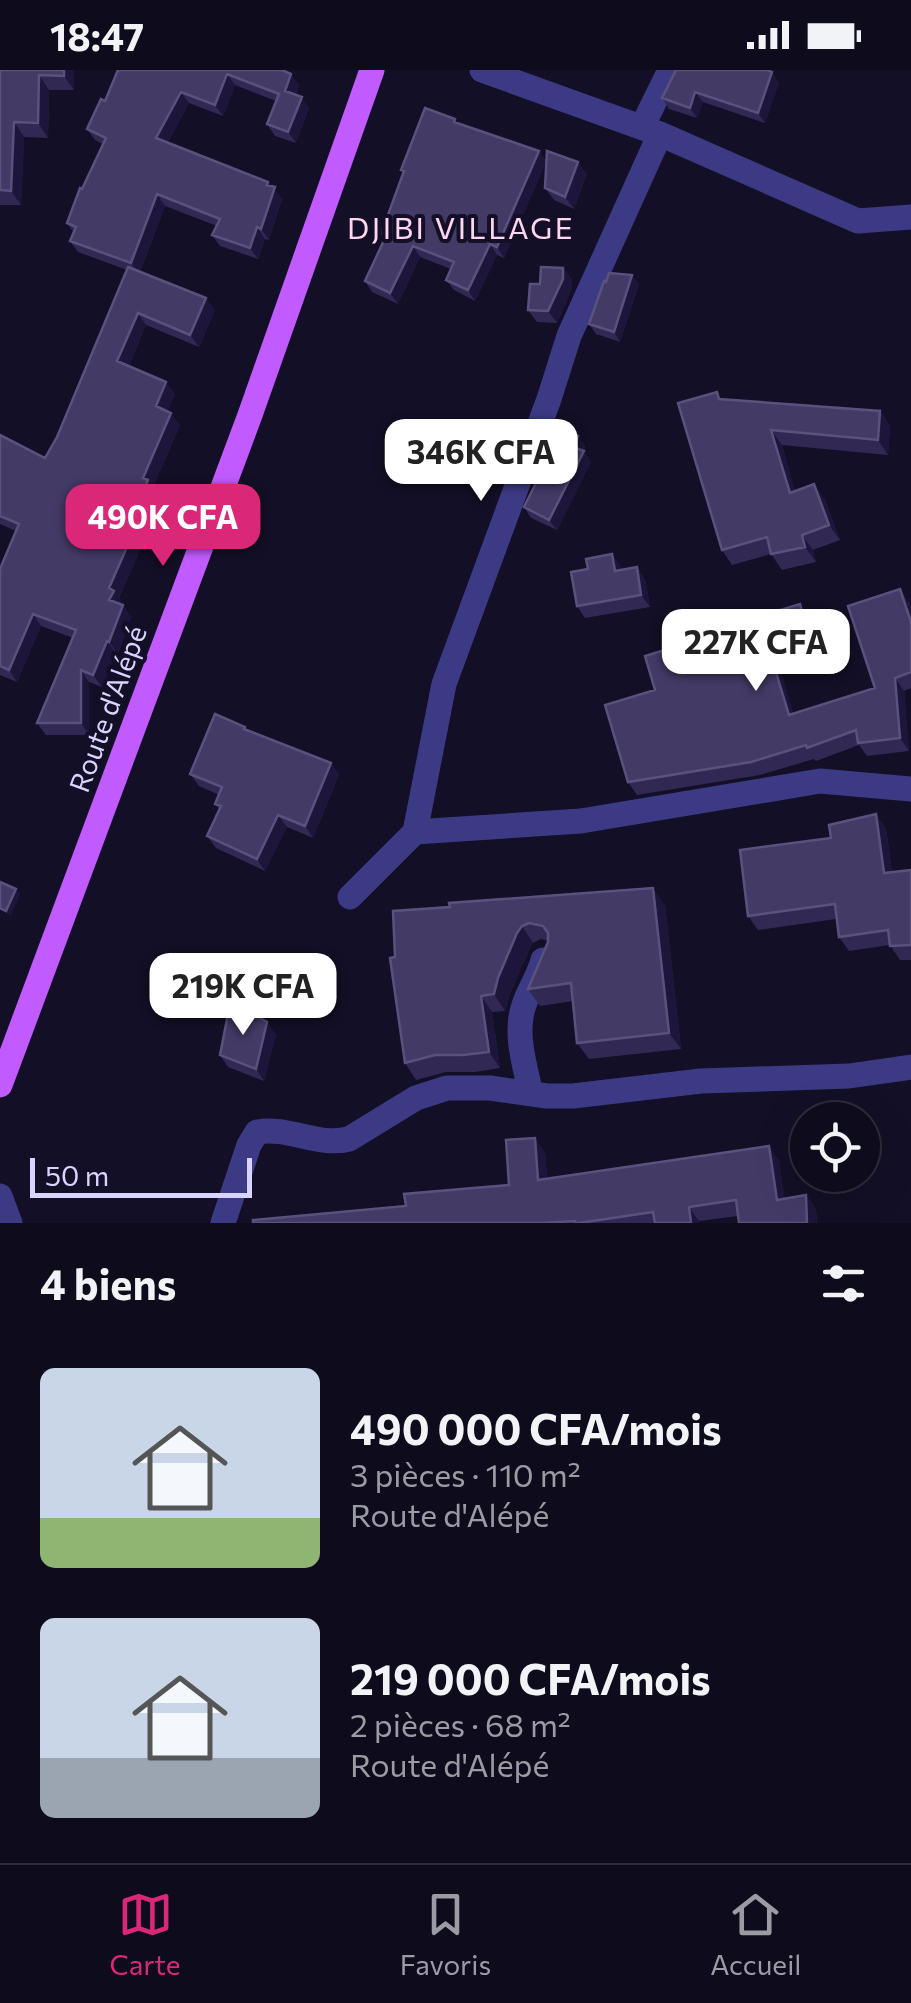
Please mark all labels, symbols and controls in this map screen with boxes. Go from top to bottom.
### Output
text: 18:47 [50,12,144,59]
district label: DJIBI VILLAGE [347,208,575,245]
pin: 346K CFA [378,419,584,504]
text: 346K CFA [407,431,555,471]
pin: 490K CFA [60,484,266,569]
text: 490K CFA [87,496,239,536]
pin: 227K CFA [653,609,859,694]
street label: Route d'Alépé [61,621,153,796]
text: 227K CFA [684,621,828,661]
pin: 219K CFA [140,953,346,1038]
text: 219K CFA [172,965,314,1005]
map controls [790,1102,880,1192]
button: locate [790,1102,880,1192]
scale bar [30,1153,252,1198]
text: 50 m [45,1158,109,1192]
icon: filters [816,1256,871,1311]
text: 4 biens [40,1257,176,1309]
text: 490 000 CFA/mois [350,1402,721,1454]
icon: home [120,1408,240,1528]
text: 3 pièces · 110 m² [350,1454,581,1494]
text: Route d'Alépé [350,1494,549,1534]
text: 219 000 CFA/mois [350,1652,711,1704]
icon: home [120,1658,240,1778]
text: 2 pièces · 68 m² [350,1704,571,1744]
text: Route d'Alépé [350,1744,549,1784]
tab: Carte [110,1887,181,1981]
tab: Favoris [400,1887,491,1981]
tab: Accueil [710,1887,801,1981]

